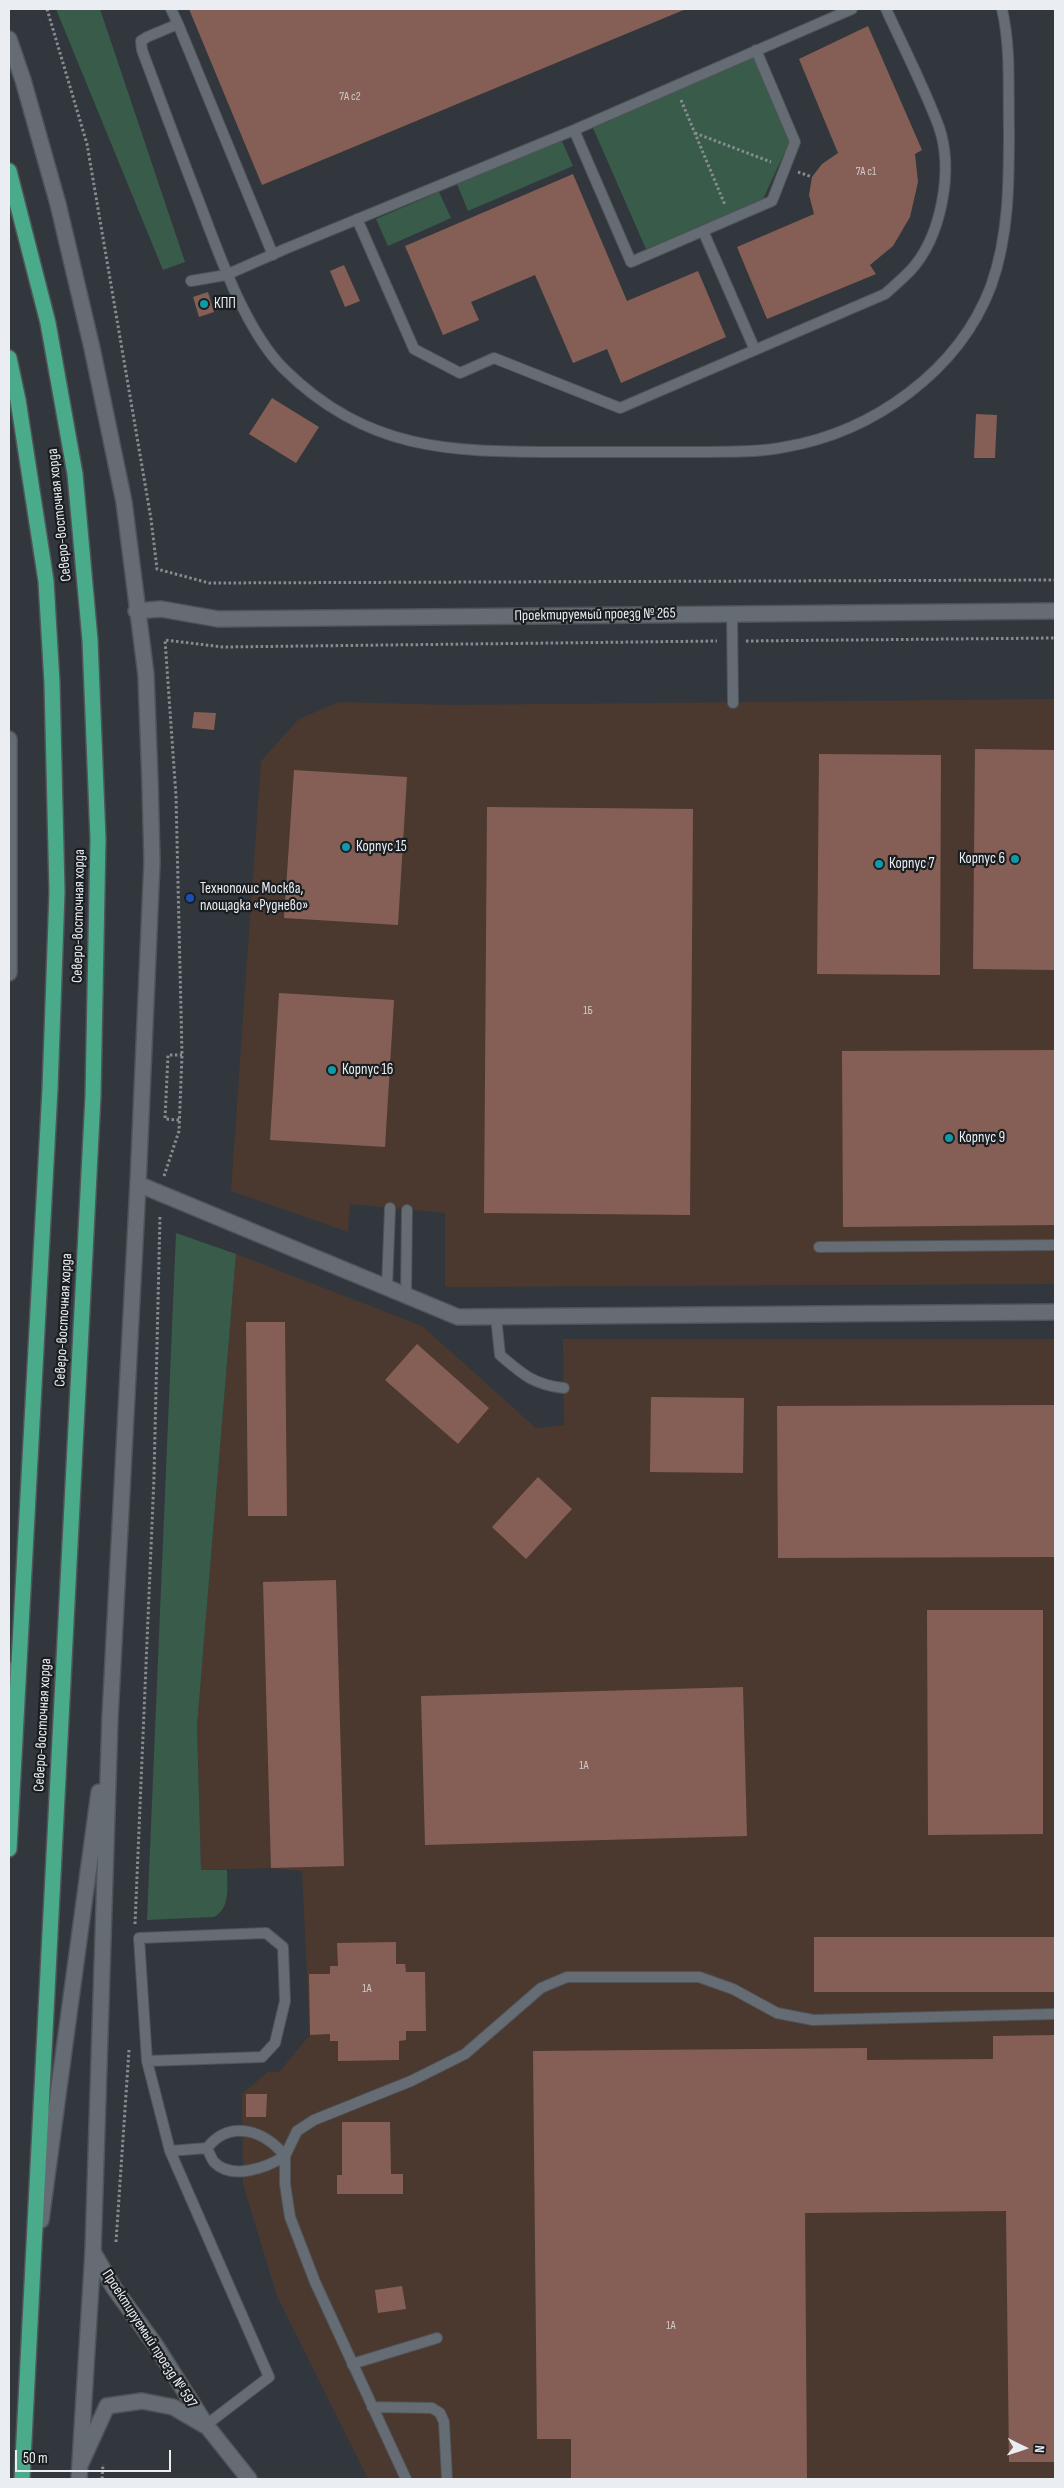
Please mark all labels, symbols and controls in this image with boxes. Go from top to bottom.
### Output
house number: 7А с2 [339,90,361,104]
house number: 7А с1 [856,165,876,179]
place label: КПП [214,295,236,313]
marker: КПП [198,298,210,310]
street label: Северо-восточная хорда [44,448,76,582]
street label: Проектируемый проезд № 265 [514,605,676,625]
place label: Корпус 15 [356,838,407,856]
marker: Корпус 15 [340,841,352,853]
street label: Северо-восточная хорда [69,849,89,983]
place label: Корпус 6 [959,850,1005,868]
marker: Корпус 6 [1009,853,1021,865]
place label: Корпус 7 [889,855,935,873]
marker: Корпус 7 [873,858,885,870]
place label: Технополис Москва, площадка «Руднево» [200,880,308,915]
marker: Технополис Москва, площадка «Руднево» [184,892,196,904]
house number: 1Б [583,1004,593,1018]
place label: Корпус 16 [342,1061,393,1079]
marker: Корпус 16 [326,1064,338,1076]
place label: Корпус 9 [959,1129,1005,1147]
marker: Корпус 9 [943,1132,955,1144]
street label: Северо-восточная хорда [52,1253,76,1387]
street label: Северо-восточная хорда [31,1658,55,1792]
house number: 1А [579,1759,589,1773]
house number: 1А [362,1982,372,1996]
street label: Проектируемый проезд № 597 [98,2267,200,2411]
house number: 1А [666,2319,676,2333]
north arrow [999,2423,1049,2473]
scale bar [18,2440,174,2472]
text: N [1031,2445,1048,2453]
text: 50 m [23,2449,48,2468]

